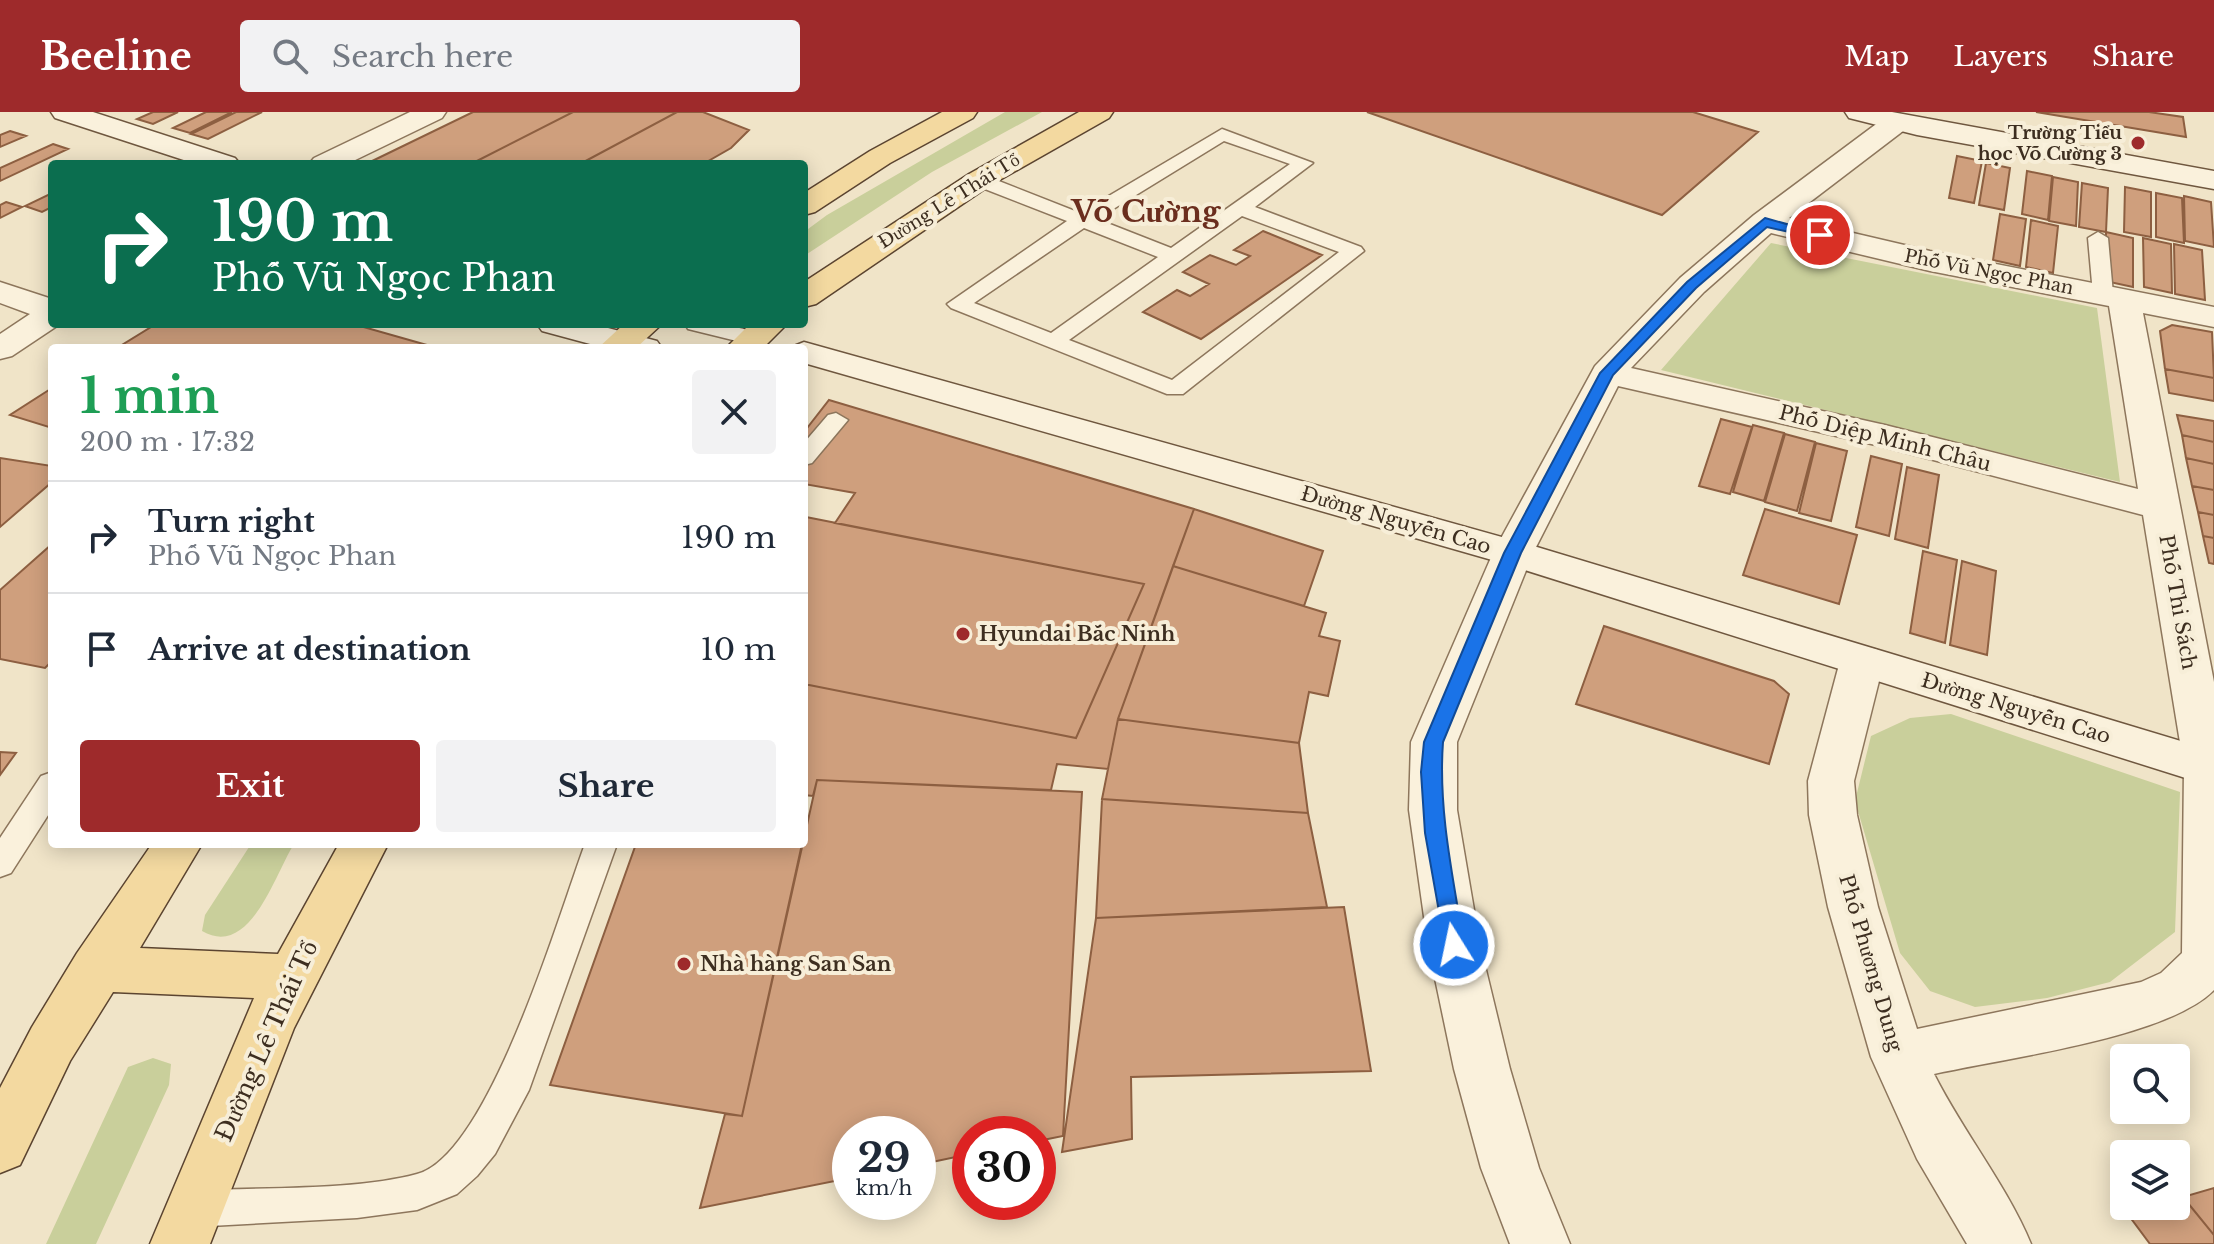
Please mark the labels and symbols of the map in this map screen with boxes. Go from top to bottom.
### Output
place label: Trường Tiểu học Võ Cường 3 [1978,122,2122,165]
marker: Trường Tiểu học Võ Cường 3 [2129,134,2147,152]
street label: Đường Lê Thái Tổ [874,149,1024,253]
district label: Võ Cường [1071,193,1221,230]
pin [1786,201,1854,269]
street label: Phố Vũ Ngọc Phan [1903,245,2075,299]
street label: Phố Diệp Minh Châu [1776,400,1994,476]
street label: Đường Nguyễn Cao [1298,481,1494,559]
street label: Phố Thi Sách [2154,533,2202,672]
place label: Hyundai Bắc Ninh [979,622,1176,646]
marker: Hyundai Bắc Ninh [954,625,972,643]
street label: Đường Nguyễn Cao [1918,668,2114,748]
street label: Phố Phương Dung [1834,872,1908,1055]
position arrow [1412,903,1496,987]
street label: Đường Lê Thái Tổ [209,936,323,1146]
place label: Nhà hàng San San [700,952,892,976]
marker: Nhà hàng San San [675,955,693,973]
speed limit sign: 30 [952,1116,1056,1220]

